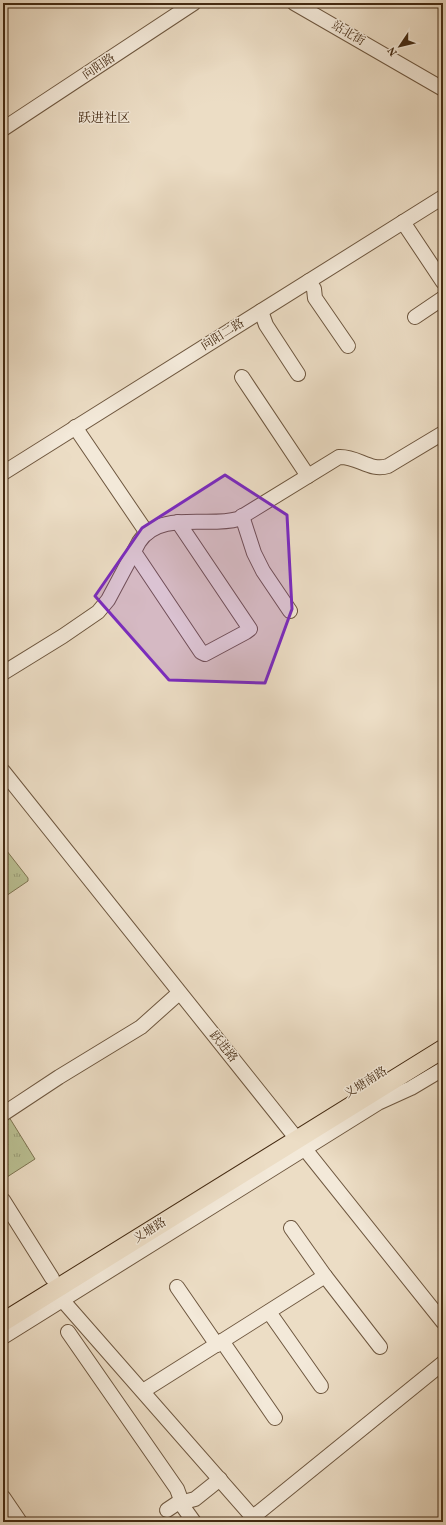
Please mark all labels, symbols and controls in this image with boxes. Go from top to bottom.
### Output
street label: 站北街 [328,18,368,50]
north arrow [380,26,420,66]
text: N [385,43,401,58]
street label: 向阳路 [80,50,118,84]
district label: 跃进社区 [78,110,130,128]
street label: 向阳二路 [198,315,248,355]
street label: 跃进路 [205,1028,241,1066]
street label: 义塘南路 [341,1063,391,1103]
street label: 义塘路 [130,1215,170,1247]

